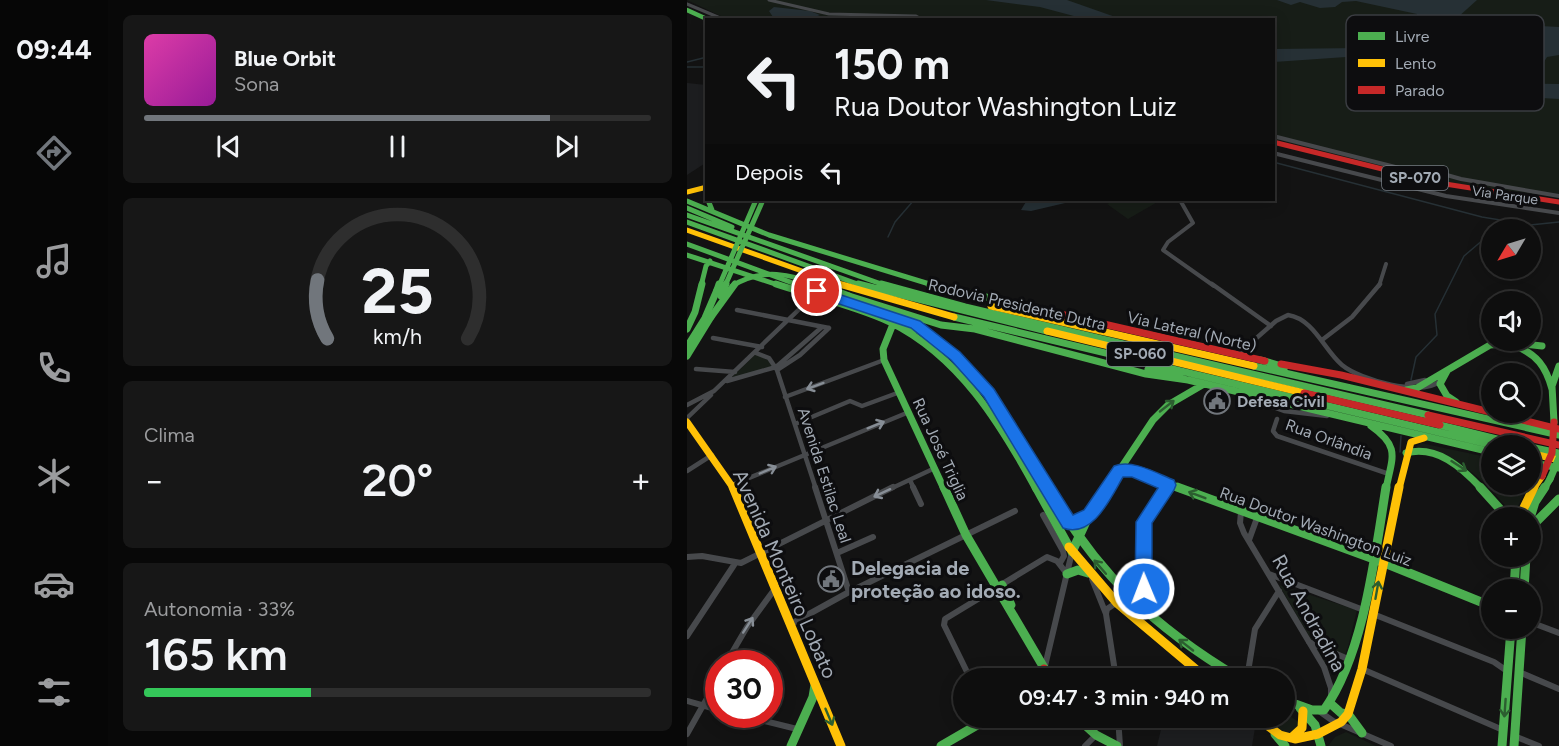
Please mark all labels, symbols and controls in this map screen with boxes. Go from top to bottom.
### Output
legend [1346,15,1544,111]
text: Livre [1395,27,1430,46]
text: 09:44 [16,33,92,66]
text: 150 m [834,39,950,90]
icon: left [735,42,813,120]
text: Blue Orbit [234,45,336,72]
text: Lento [1395,54,1436,73]
text: Sona [234,72,279,96]
text: Parado [1395,81,1445,100]
text: Rua Doutor Washington Luiz [834,90,1177,123]
icon: previous [212,130,245,163]
icon: pause [381,130,414,163]
icon: next [550,130,583,163]
icon: directions [33,132,75,174]
icon: left [815,156,848,189]
text: Depois [735,159,803,186]
road number: SP-070 [1382,166,1448,190]
street label: Via Parque [1471,182,1540,209]
north arrow [1481,219,1541,279]
map controls [1481,219,1541,639]
icon: music [33,240,75,282]
text: 25 [361,254,434,329]
pin [791,265,842,316]
icon: arrive [800,274,833,307]
street label: Rodovia Presidente Dutra [926,275,1108,334]
button: sound [1481,291,1541,351]
street label: Via Lateral (Norte) [1125,307,1258,356]
text: km/h [373,324,422,349]
road number: SP-060 [1107,342,1173,366]
icon: phone [33,347,75,389]
button: search [1481,363,1541,423]
one-way arrow [806,381,825,392]
public building icon: Defesa Civil [1202,386,1232,416]
place label: Defesa Civil [1237,392,1325,411]
street label: Rua José Triglia [909,395,973,503]
one-way arrow [1159,400,1175,412]
street label: Avenida Estilac Leal [794,405,855,545]
street label: Rua Orlândia [1283,415,1375,464]
one-way arrow [867,419,885,430]
text: Clima [144,423,195,447]
button: layers [1481,435,1541,495]
text: 20° [362,453,433,507]
icon: climate [33,455,75,497]
text: − [144,461,165,500]
text: + [630,461,651,500]
one-way arrow [1450,461,1467,473]
one-way arrow [759,464,777,475]
street label: Avenida Monteiro Lobato [728,466,842,682]
street label: Rua Doutor Washington Luiz [1217,483,1415,570]
one-way arrow [873,488,891,499]
one-way arrow [1188,489,1206,500]
button: + [1481,507,1541,567]
street label: Rua Andradina [1267,550,1351,676]
place label: Delegacia de proteção ao idoso. [851,556,1021,603]
position arrow [1112,557,1176,621]
one-way arrow [1093,560,1107,575]
icon: car [33,563,75,605]
public building icon: Delegacia de proteção ao idoso. [816,564,846,594]
button: − [1481,579,1541,639]
one-way arrow [1372,581,1383,600]
text: Autonomia · 33% [144,597,295,621]
one-way arrow [742,617,755,634]
text: 165 km [144,627,288,681]
one-way arrow [1178,638,1194,651]
speed limit sign: 30 [705,650,783,728]
icon: filters [33,671,75,713]
text: 09:47 · 3 min · 940 m [1019,684,1229,711]
one-way arrow [1499,697,1510,717]
one-way arrow [824,707,835,725]

